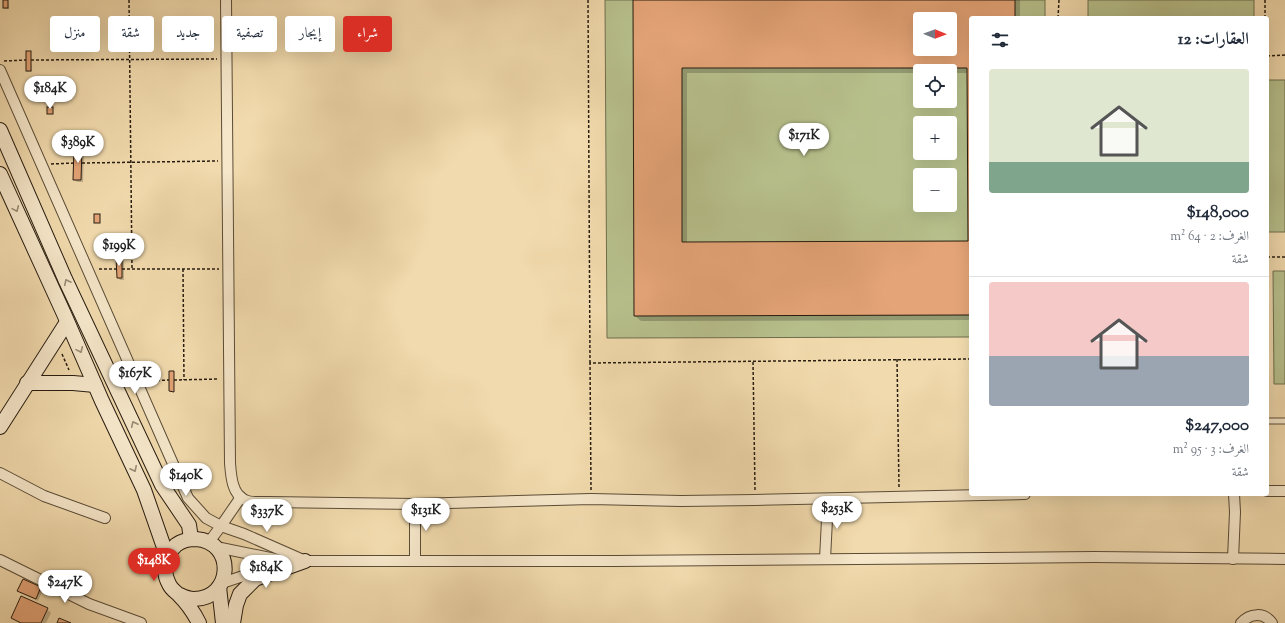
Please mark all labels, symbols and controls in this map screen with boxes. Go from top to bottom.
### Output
north arrow [913,12,957,56]
map controls [913,12,957,212]
chip: منزل [50,16,100,52]
chip: شقة [108,16,154,52]
chip: جديد [162,16,214,52]
chip: تصفية [222,16,277,52]
chip: إيجار [285,16,335,52]
chip: شراء [343,16,392,52]
text: العقارات: 12 [1178,28,1249,52]
icon: filters [989,29,1011,51]
button: locate [913,64,957,108]
pin: $184K [22,76,78,110]
text: $184K [33,80,67,98]
icon: home [1083,95,1155,167]
button: + [913,116,957,160]
pin: $171K [776,123,832,157]
text: $171K [788,127,820,145]
pin: $389K [50,130,106,164]
text: $389K [61,134,95,152]
button: − [913,168,957,212]
text: $148,000 [1187,201,1249,225]
one-way arrow [11,205,19,213]
text: الغرف: 2 · 64 m² [1170,228,1249,246]
pin: $199K [91,233,147,267]
text: $199K [102,237,136,255]
text: شقة [1232,251,1249,269]
one-way arrow [64,279,72,287]
icon: home [1083,308,1155,380]
one-way arrow [75,347,83,354]
pin: $167K [107,361,163,395]
text: $167K [118,365,152,383]
text: $247,000 [1185,414,1249,438]
one-way arrow [131,421,139,428]
text: الغرف: 3 · 95 m² [1173,441,1249,459]
pin: $140K [158,463,214,497]
one-way arrow [129,464,137,472]
text: شقة [1232,464,1249,482]
text: $140K [169,467,203,485]
pin: $253K [809,496,865,530]
pin: $131K [398,498,454,532]
pin: $337K [239,499,295,533]
text: $253K [821,500,853,518]
text: $131K [411,502,441,520]
text: $337K [250,503,284,521]
pin: $148K [126,548,182,582]
text: $148K [137,552,171,570]
pin: $184K [238,555,294,589]
text: $184K [249,559,283,577]
pin: $247K [37,570,93,604]
text: $247K [47,574,83,592]

